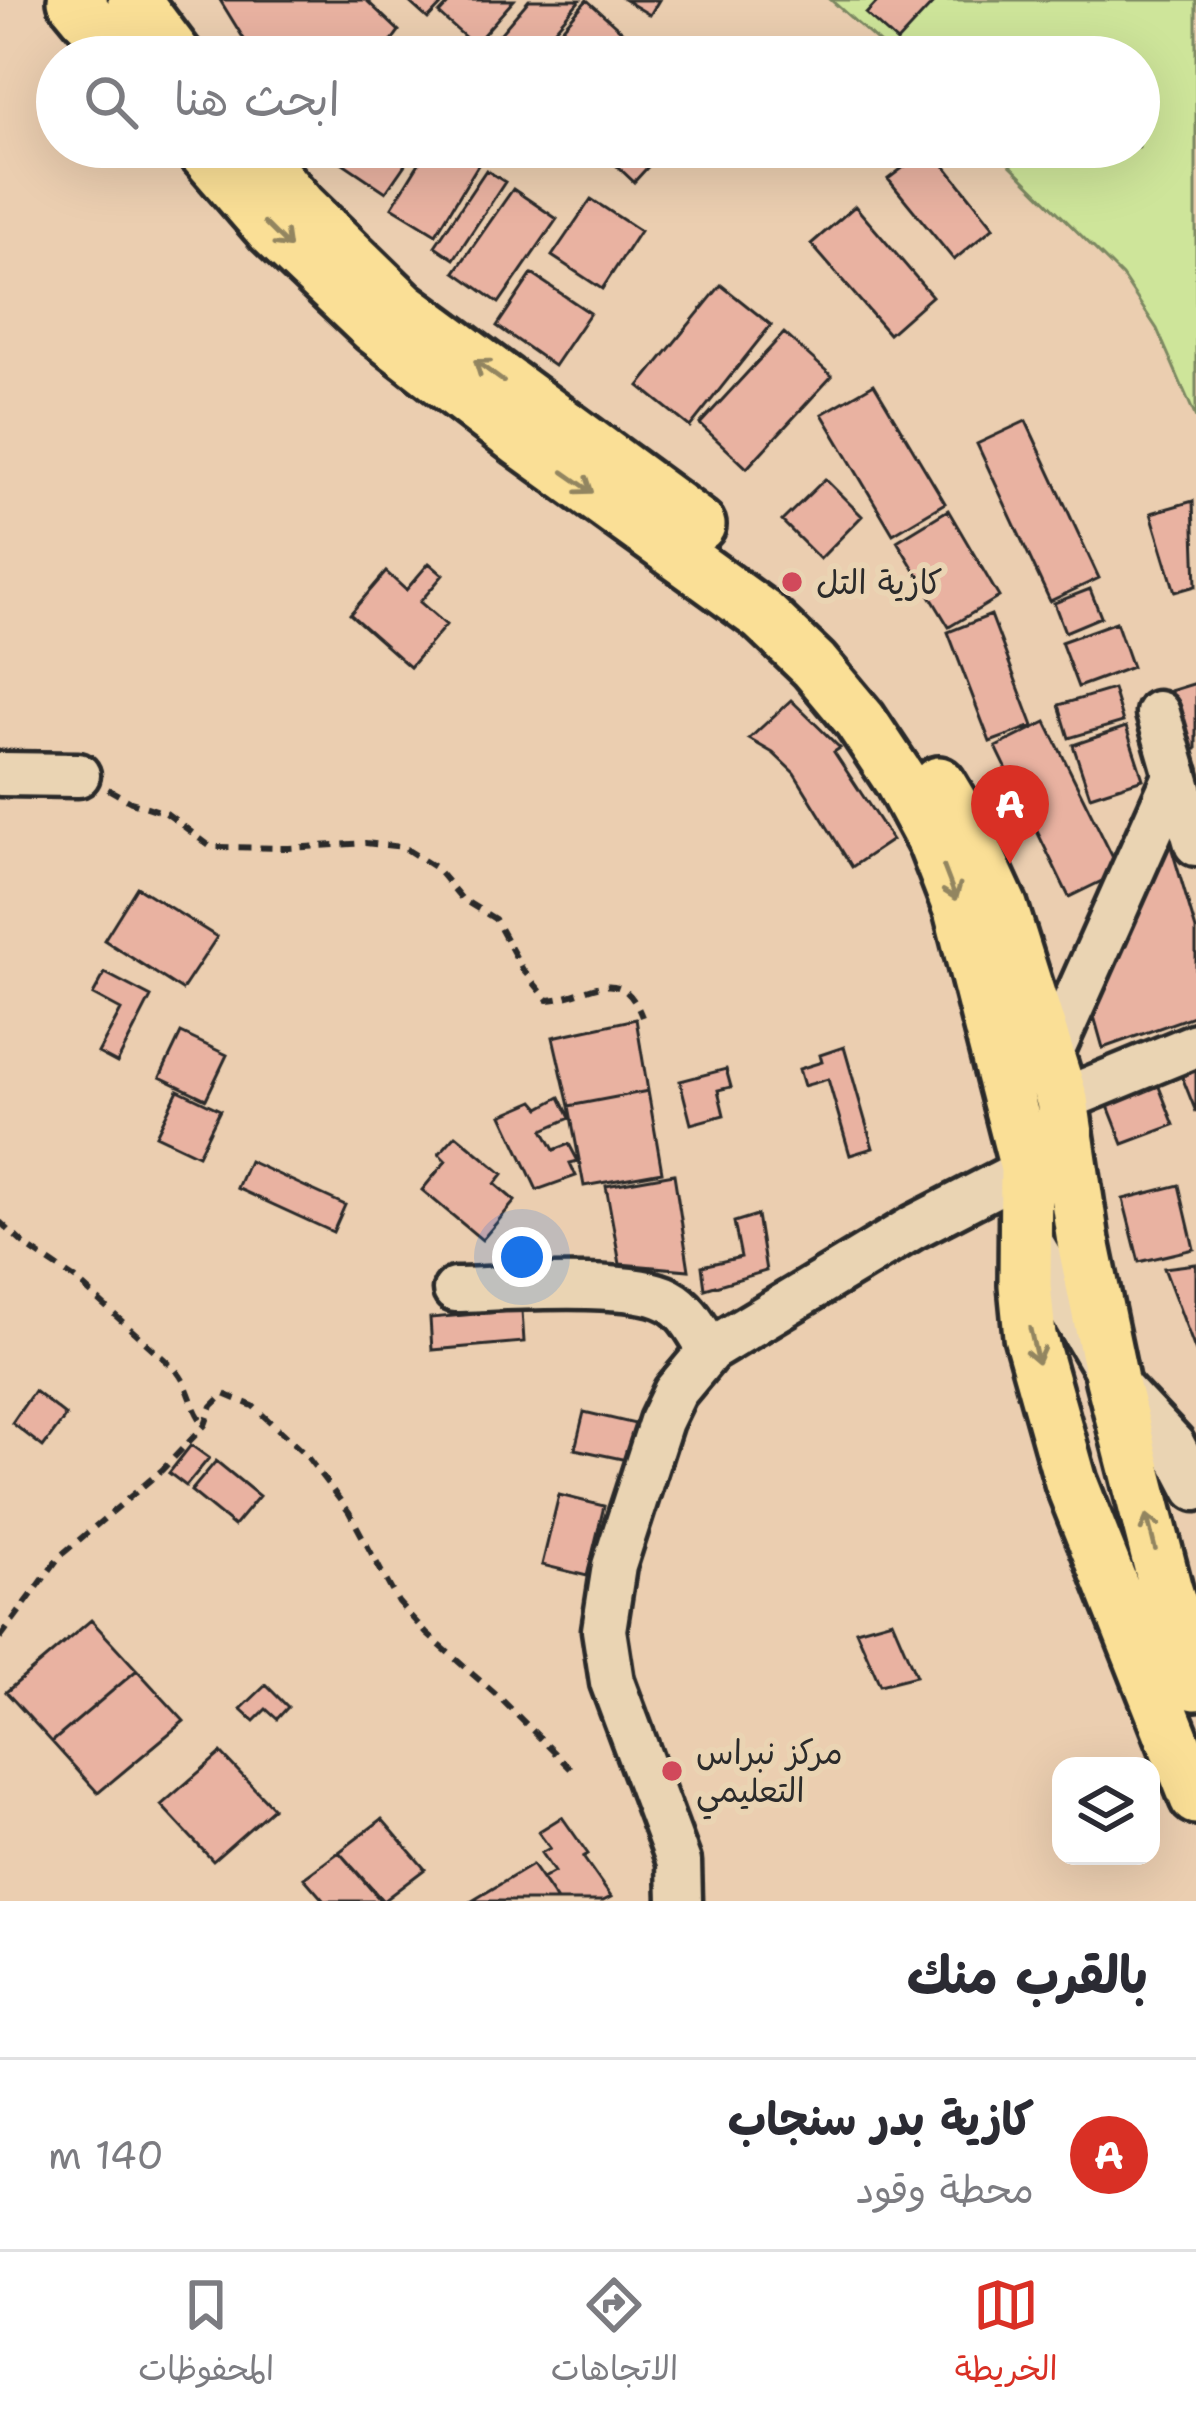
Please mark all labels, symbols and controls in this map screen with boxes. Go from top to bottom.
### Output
search box [36,36,1160,168]
icon: search [78,69,144,135]
text: ابحث هنا [174,69,340,129]
one-way arrow [262,219,292,249]
one-way arrow [473,358,506,384]
one-way arrow [561,469,594,494]
place label: كازية التل [816,560,943,605]
marker: كازية التل [779,569,805,595]
pin: A [971,765,1049,864]
one-way arrow [940,864,962,901]
your location [492,1227,552,1287]
one-way arrow [1023,1327,1046,1365]
one-way arrow [1139,1513,1161,1551]
place label: مركز نبراس التعليمي [696,1730,843,1820]
map controls [1052,1757,1160,1865]
button: layers [1052,1757,1160,1865]
marker: مركز نبراس التعليمي [659,1758,685,1784]
text: بالقرب منك [907,1941,1148,2009]
text: كازية بدر سنجاب [728,2089,1034,2149]
text: 140 m [48,2129,164,2181]
text: A [1094,2129,1124,2181]
text: محطة وقود [855,2163,1034,2215]
tab: المحفوظات [138,2272,274,2398]
tab: الاتجاهات [551,2272,678,2398]
tab: الخريطة [955,2272,1058,2398]

